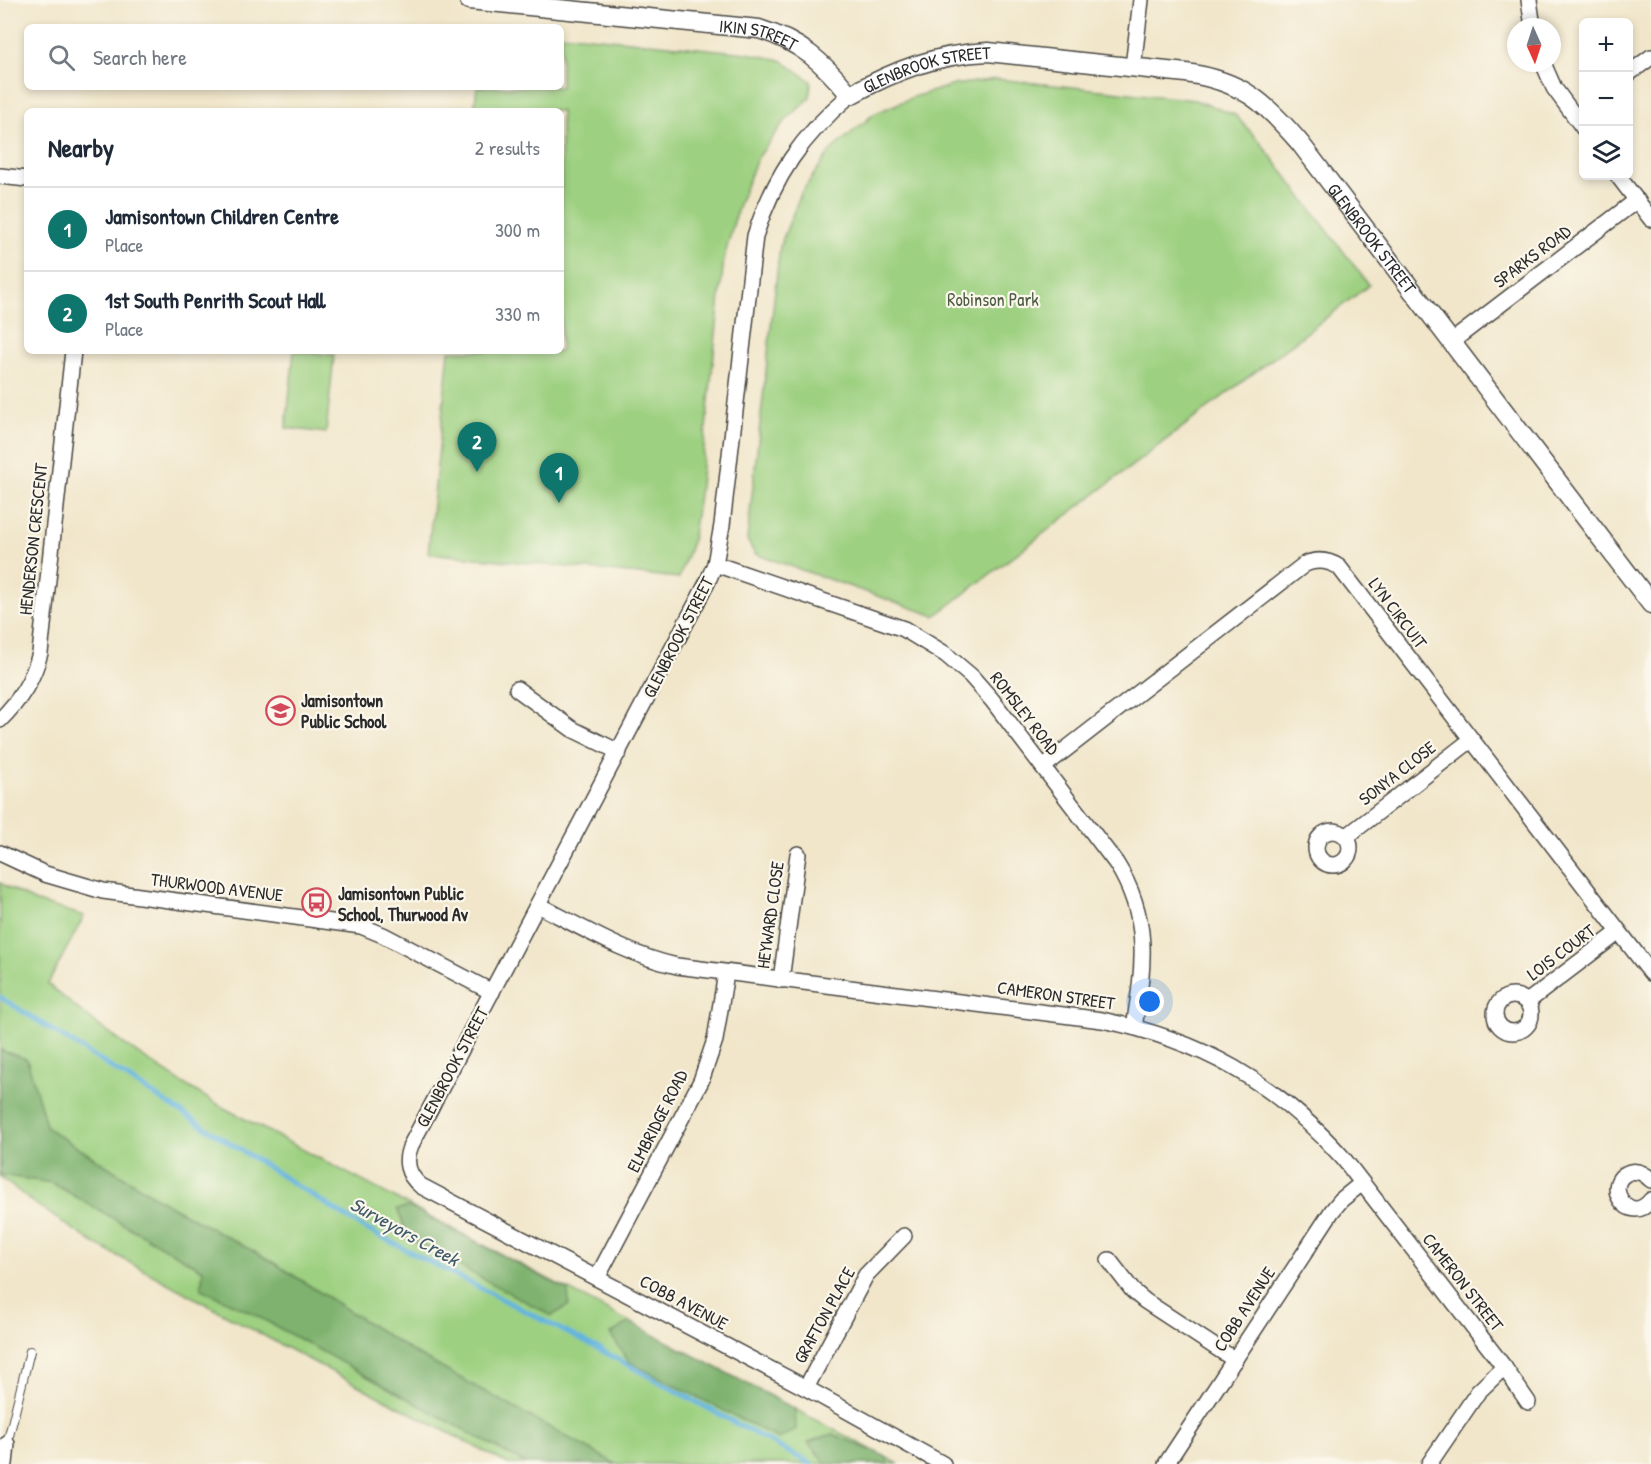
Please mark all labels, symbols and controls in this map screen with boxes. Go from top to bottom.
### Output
street label: IKIN STREET [718,13,803,56]
north arrow [1507,18,1561,72]
map controls [1579,18,1633,180]
button: + [1579,18,1633,72]
search box [24,24,564,90]
street label: GLENBROOK STREET [858,39,992,99]
icon: search [45,41,78,74]
text: Search here [93,42,187,72]
button: − [1579,72,1633,126]
button: layers [1579,126,1633,180]
text: Nearby [48,130,114,165]
text: 2 results [475,134,540,161]
street label: GLENBROOK STREET [1322,177,1423,299]
text: Jamisontown Children Centre [105,201,339,231]
text: 1 [64,216,71,243]
text: 300 m [495,216,540,243]
street label: SPARKS ROAD [1488,218,1576,293]
text: Place [105,231,144,258]
text: 1st South Penrith Scout Hall [105,285,326,315]
park label: Robinson Park [947,287,1039,312]
text: 2 [63,300,72,327]
text: 330 m [495,300,540,327]
text: Place [105,315,144,342]
pin: 2 [458,422,496,472]
pin: 1 [540,454,578,503]
street label: HENDERSON CRESCENT [13,461,53,616]
street label: GLENBROOK STREET [637,572,720,702]
street label: LYN CIRCUIT [1363,572,1433,654]
street label: ROMSLEY ROAD [985,666,1066,760]
place label: Jamisontown Public School [301,688,388,734]
school or university icon: Jamisontown Public School [264,694,296,726]
street label: SONYA CLOSE [1353,735,1441,811]
street label: HEYWARD CLOSE [750,860,790,970]
street label: THURWOOD AVENUE [149,866,285,908]
place label: Jamisontown Public School, Thurwood Av [338,881,469,927]
bus stop icon: Jamisontown Public School, Thurwood Av [301,887,333,919]
street label: LOIS COURT [1522,918,1601,986]
street label: CAMERON STREET [996,974,1117,1016]
your location [1135,987,1164,1016]
street label: GLENBROOK STREET [410,1002,495,1132]
street label: ELMBRIDGE ROAD [621,1065,694,1176]
water label: Surveyors Creek [345,1190,466,1274]
street label: CAMERON STREET [1417,1228,1510,1337]
street label: GRAFTON PLACE [787,1262,861,1368]
street label: COBB AVENUE [1207,1262,1281,1356]
street label: COBB AVENUE [636,1268,733,1336]

